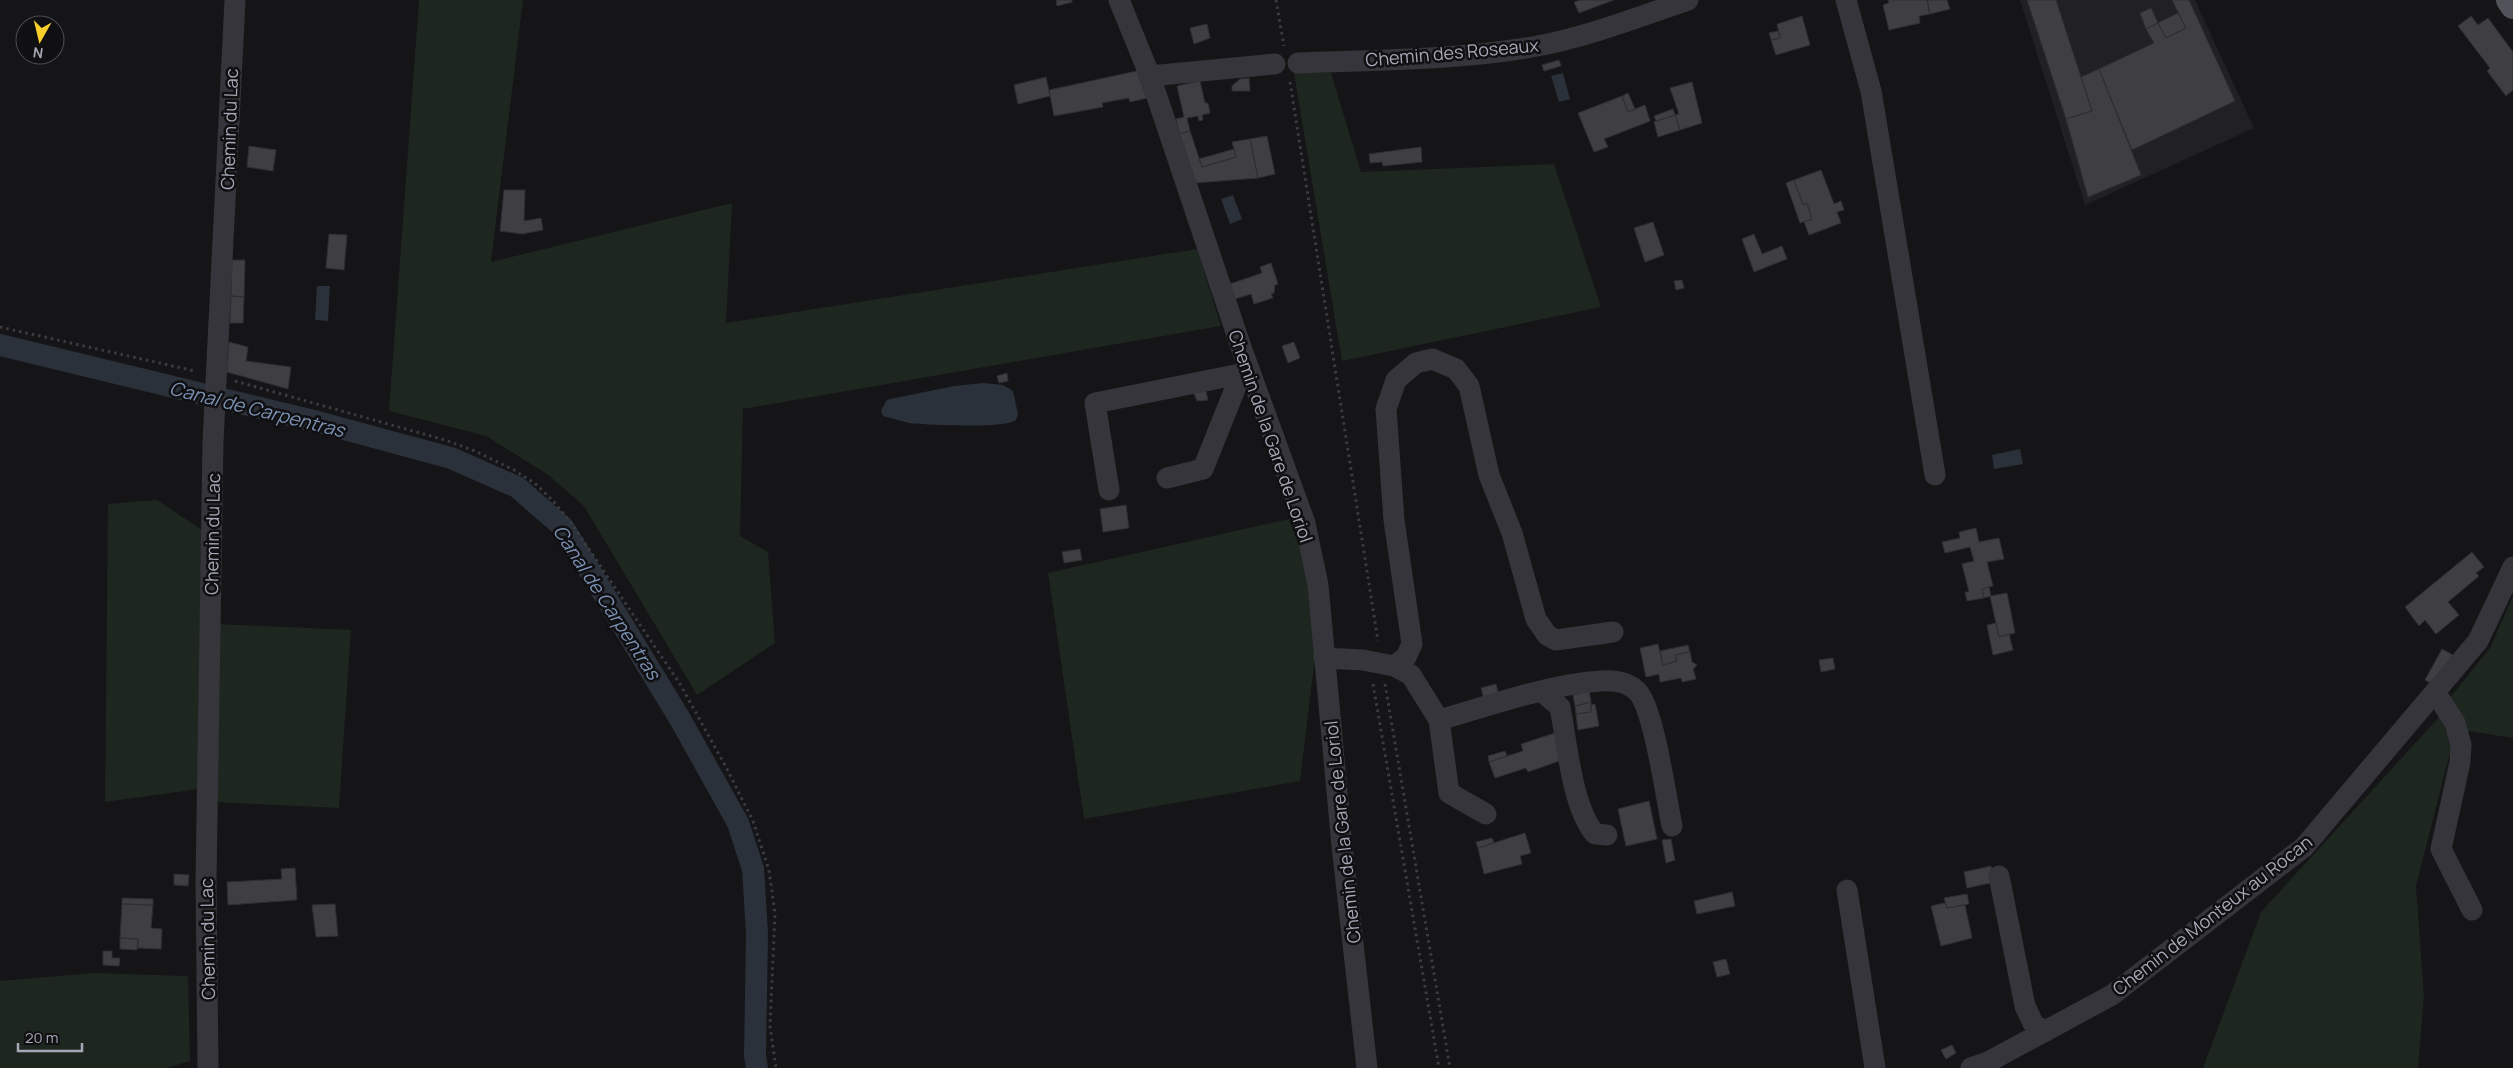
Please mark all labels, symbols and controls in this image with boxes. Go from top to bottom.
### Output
north arrow [15,15,65,65]
street label: Chemin des Roseaux [1364,32,1540,72]
text: N [32,43,44,63]
street label: Chemin du Lac [215,68,243,190]
street label: Chemin de la Gare de Loriol [1223,326,1319,546]
water label: Canal de Carpentras [167,375,349,444]
street label: Chemin du Lac [199,473,225,595]
water label: Canal de Carpentras [547,520,668,686]
street label: Chemin de la Gare de Loriol [1318,720,1366,944]
street label: Chemin de Monteux au Rocan [2107,830,2317,1000]
street label: Chemin du Lac [194,878,220,1000]
scale bar [18,1020,81,1052]
text: 20 m [25,1027,58,1048]

